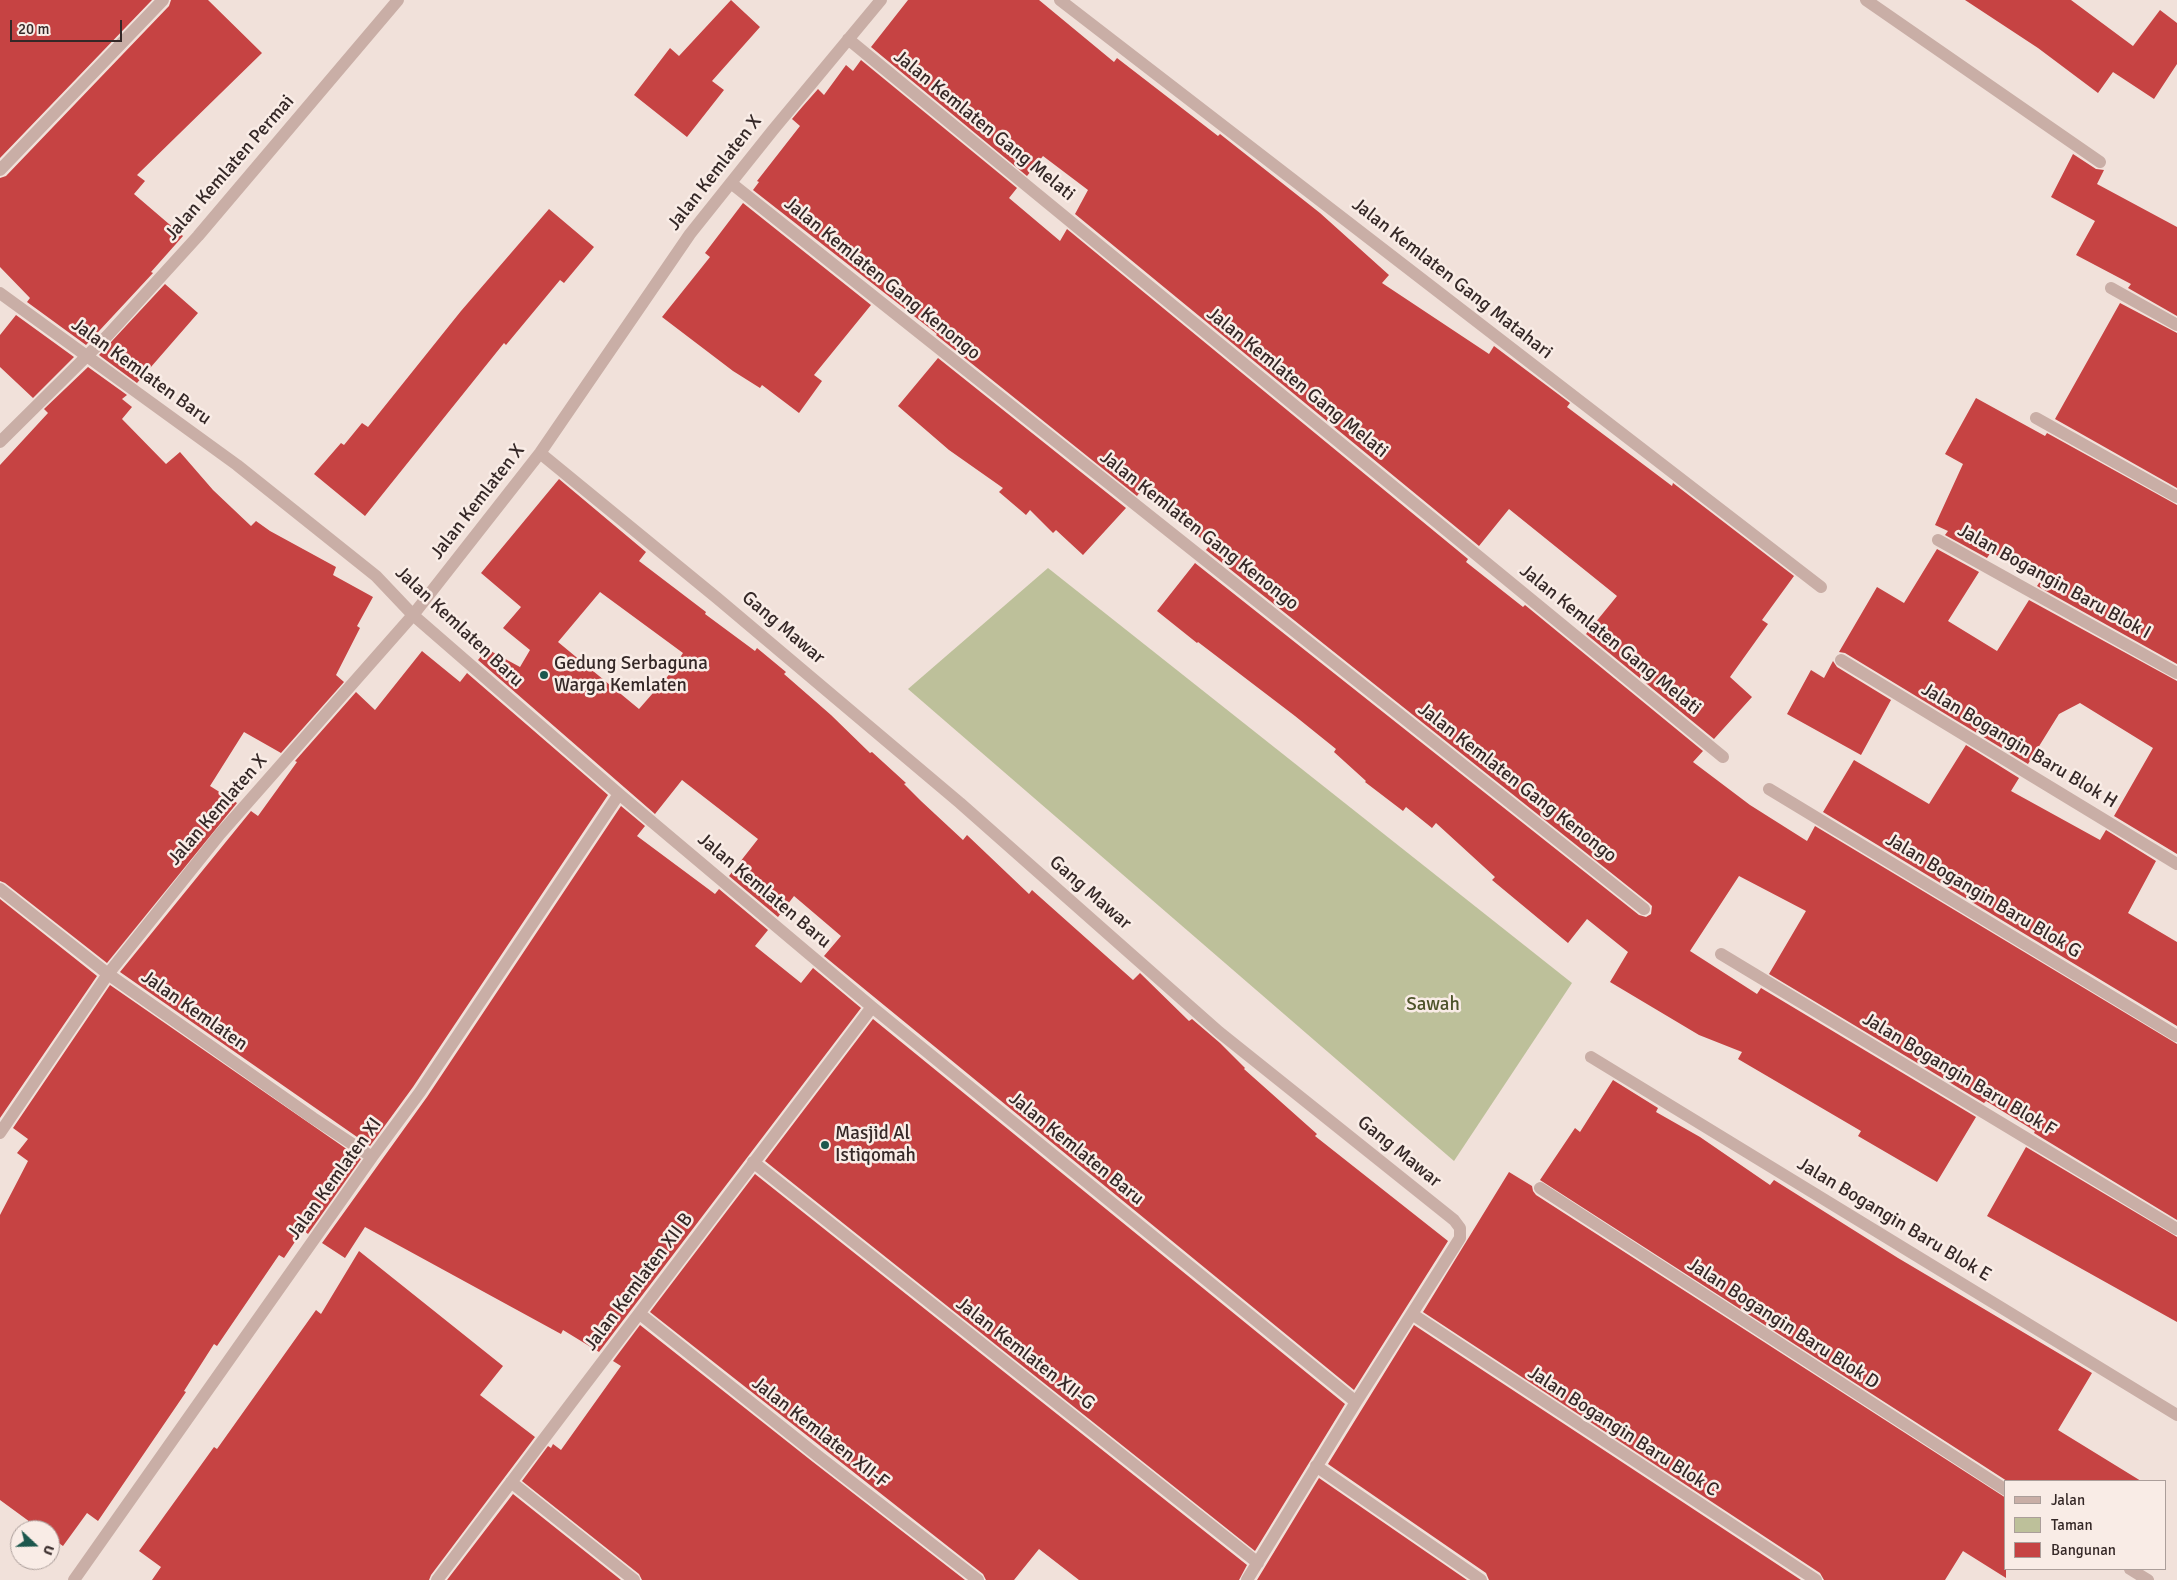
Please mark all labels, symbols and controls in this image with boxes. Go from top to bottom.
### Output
scale bar [12,10,125,42]
text: 20 m [18,20,49,38]
street label: Jalan Kemlaten Gang Melati [889,46,1079,206]
street label: Jalan Kemlaten Permai [161,91,299,245]
street label: Jalan Kemlaten X [663,111,767,235]
street label: Jalan Kemlaten Gang Kenongo [779,193,985,365]
street label: Jalan Kemlaten Gang Matahari [1347,193,1557,365]
street label: Jalan Kemlaten Gang Melati [1202,303,1392,463]
street label: Jalan Kemlaten Baru [67,314,215,430]
street label: Jalan Kemlaten X [426,440,530,564]
street label: Jalan Kemlaten Gang Kenongo [1095,446,1303,616]
street label: Jalan Bogangin Baru Blok I [1953,519,2155,645]
street label: Jalan Kemlaten Gang Melati [1515,560,1705,720]
street label: Jalan Kemlaten Baru [390,562,528,692]
street label: Gang Mawar [737,587,829,669]
place label: Gedung Serbaguna Warga Kemlaten [554,653,708,697]
marker: Gedung Serbaguna Warga Kemlaten [538,669,550,681]
street label: Jalan Bogangin Baru Blok H [1917,678,2121,814]
street label: Jalan Kemlaten Gang Kenongo [1413,698,1621,868]
street label: Jalan Kemlaten X [164,750,272,870]
street label: Jalan Kemlaten Baru [693,829,835,953]
street label: Jalan Bogangin Baru Blok G [1881,829,2085,963]
street label: Gang Mawar [1044,851,1136,935]
street label: Jalan Kemlaten [136,966,252,1056]
park label: Sawah [1406,994,1460,1016]
street label: Jalan Bogangin Baru Blok F [1858,1008,2060,1142]
street label: Jalan Kemlaten Baru [1004,1088,1148,1210]
street label: Gang Mawar [1352,1111,1446,1193]
street label: Jalan Kemlaten XI [283,1113,387,1245]
place label: Masjid Al Istiqomah [835,1123,916,1167]
marker: Masjid Al Istiqomah [819,1139,831,1151]
street label: Jalan Bogangin Baru Blok E [1793,1153,1995,1287]
street label: Jalan Kemlaten XII B [580,1209,698,1355]
street label: Jalan Bogangin Baru Blok D [1683,1253,1883,1395]
street label: Jalan Kemlaten XII-G [951,1293,1099,1415]
street label: Jalan Bogangin Baru Blok C [1523,1362,1723,1502]
street label: Jalan Kemlaten XII-F [747,1372,893,1494]
legend [2004,1480,2167,1570]
text: Jalan [2051,1491,2085,1509]
text: Taman [2051,1516,2093,1534]
north arrow [10,1520,60,1570]
text: Bangunan [2051,1541,2116,1559]
text: U [39,1543,58,1558]

